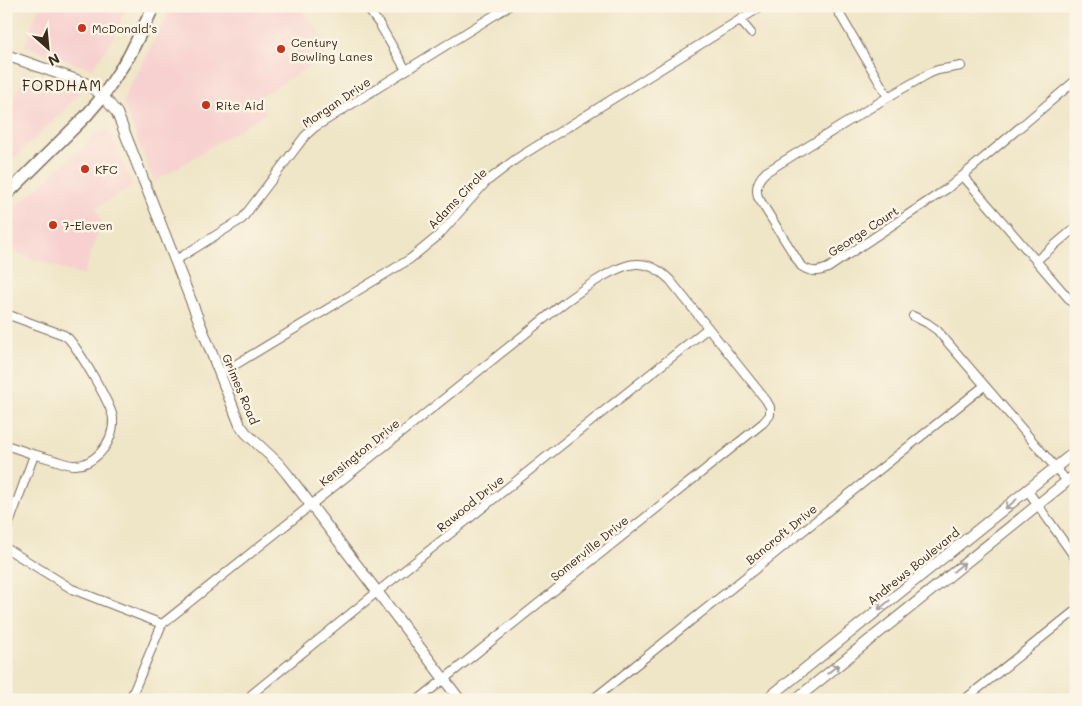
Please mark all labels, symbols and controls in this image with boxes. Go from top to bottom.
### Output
place label: McDonald's [92,20,157,36]
north arrow [22,22,72,72]
marker: McDonald's [76,22,88,34]
place label: Century Bowling Lanes [291,34,373,64]
marker: Century Bowling Lanes [275,43,287,55]
text: N [45,49,63,71]
street label: Morgan Drive [299,73,373,131]
district label: FORDHAM [22,75,102,95]
place label: Rite Aid [216,97,264,113]
marker: Rite Aid [200,99,212,111]
place label: KFC [95,161,118,177]
marker: KFC [79,163,91,175]
street label: Adams Circle [424,164,490,232]
street label: George Court [825,202,901,260]
place label: 7-Eleven [63,217,112,233]
marker: 7-Eleven [47,219,59,231]
street label: Grimes Road [219,351,263,427]
street label: Kensington Drive [315,415,403,489]
street label: Rawood Drive [433,471,507,535]
one-way arrow [1004,499,1017,510]
street label: Bancroft Drive [742,500,820,568]
street label: Somerville Drive [547,512,631,584]
street label: Andrews Boulevard [864,524,963,608]
one-way arrow [952,562,965,573]
one-way arrow [877,600,890,611]
one-way arrow [826,664,839,675]

